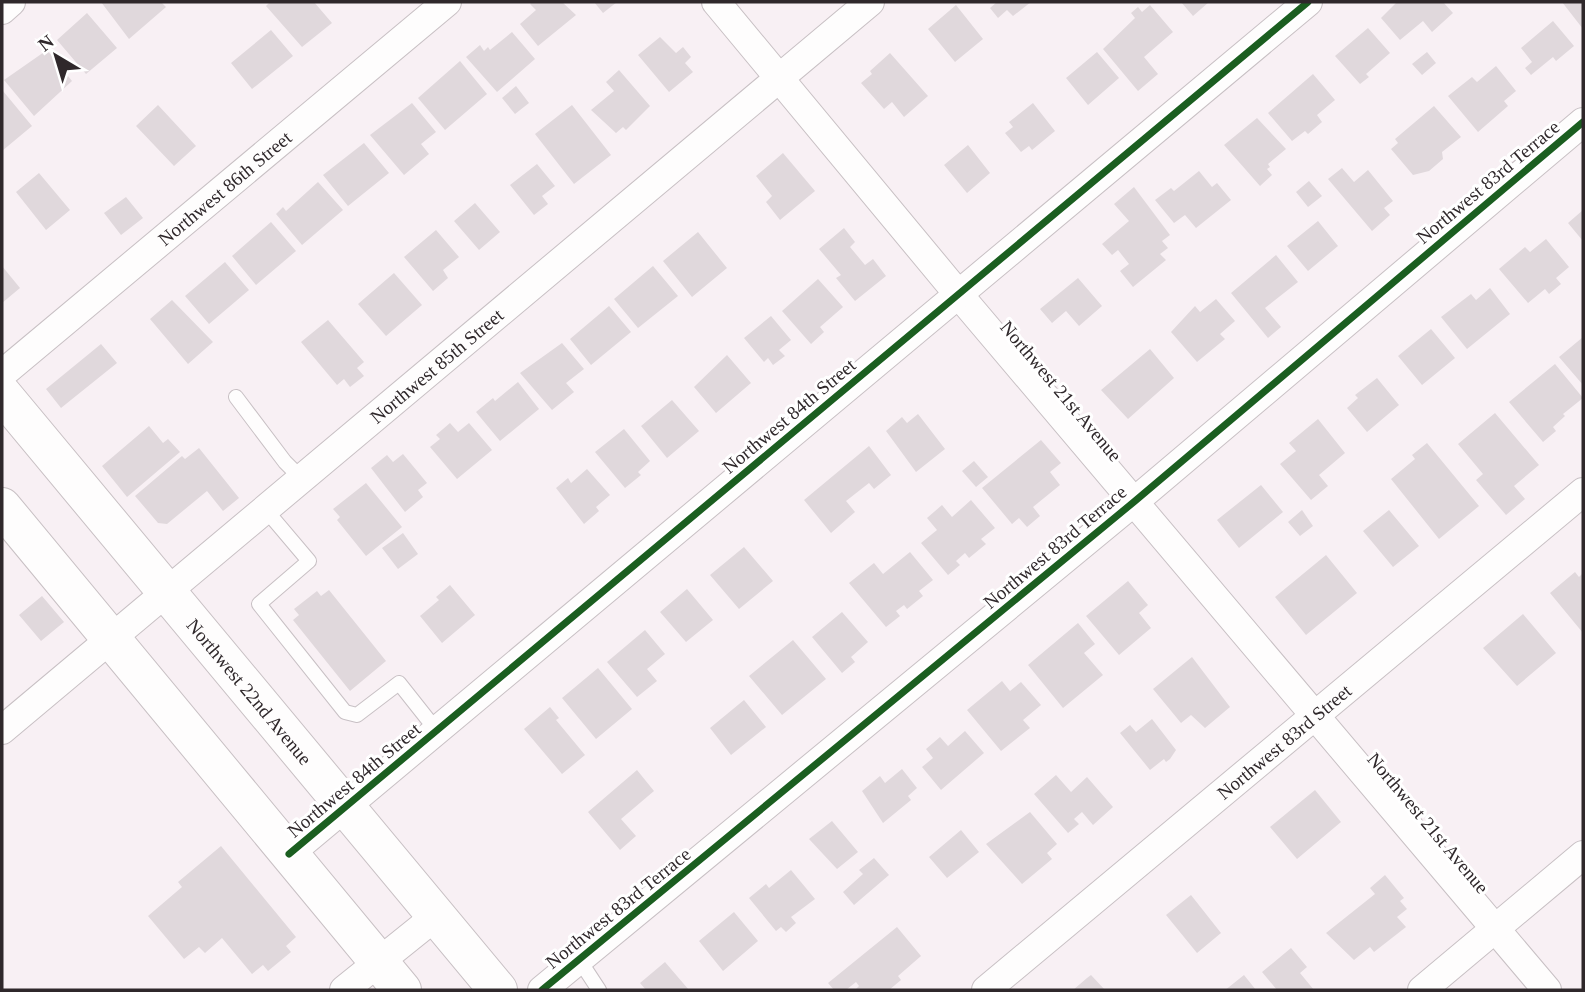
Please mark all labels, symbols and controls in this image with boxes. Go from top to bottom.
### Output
north arrow [21,21,91,91]
text: N [34,30,58,55]
street label: Northwest 83rd Terrace [1412,116,1564,248]
street label: Northwest 86th Street [154,126,296,250]
street label: Northwest 85th Street [366,304,508,427]
street label: Northwest 21st Avenue [996,316,1126,466]
street label: Northwest 84th Street [718,354,860,478]
street label: Northwest 83rd Terrace [979,481,1131,613]
street label: Northwest 22nd Avenue [183,614,316,769]
street label: Northwest 83rd Street [1213,679,1356,803]
street label: Northwest 84th Street [283,718,425,842]
street label: Northwest 21st Avenue [1363,748,1493,898]
street label: Northwest 83rd Terrace [542,843,694,973]

